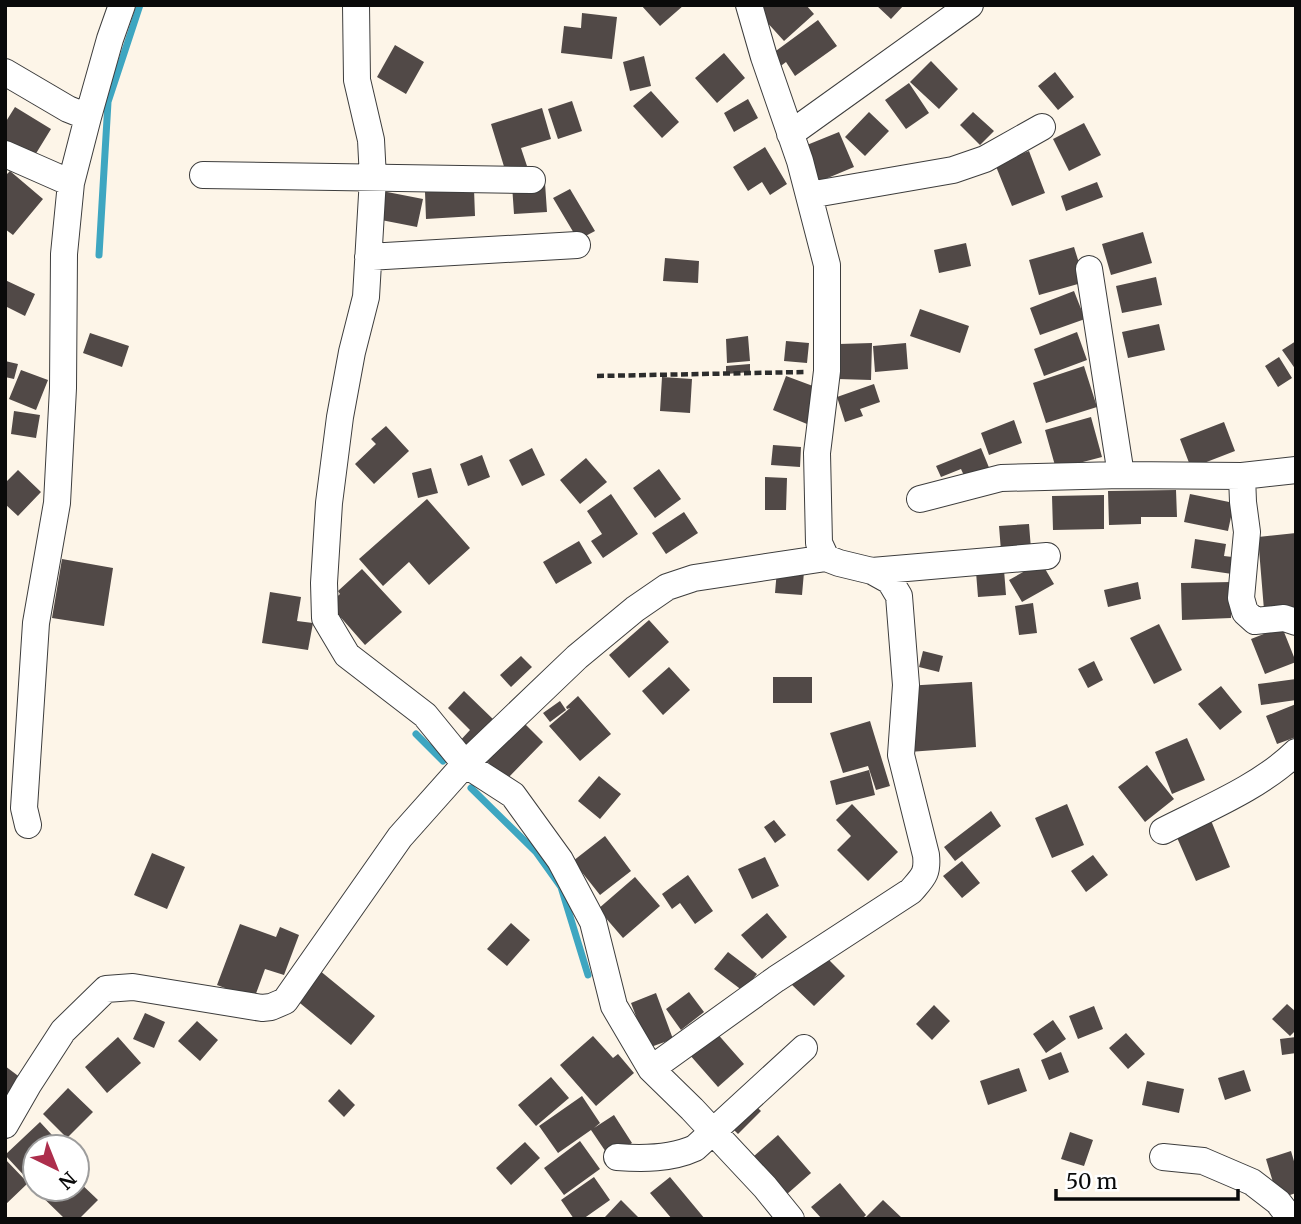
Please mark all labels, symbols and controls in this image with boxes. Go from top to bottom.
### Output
north arrow [21,1133,91,1203]
scale bar [1056,1158,1238,1202]
text: N [54,1167,81,1194]
text: 50 m [1066,1168,1117,1195]

